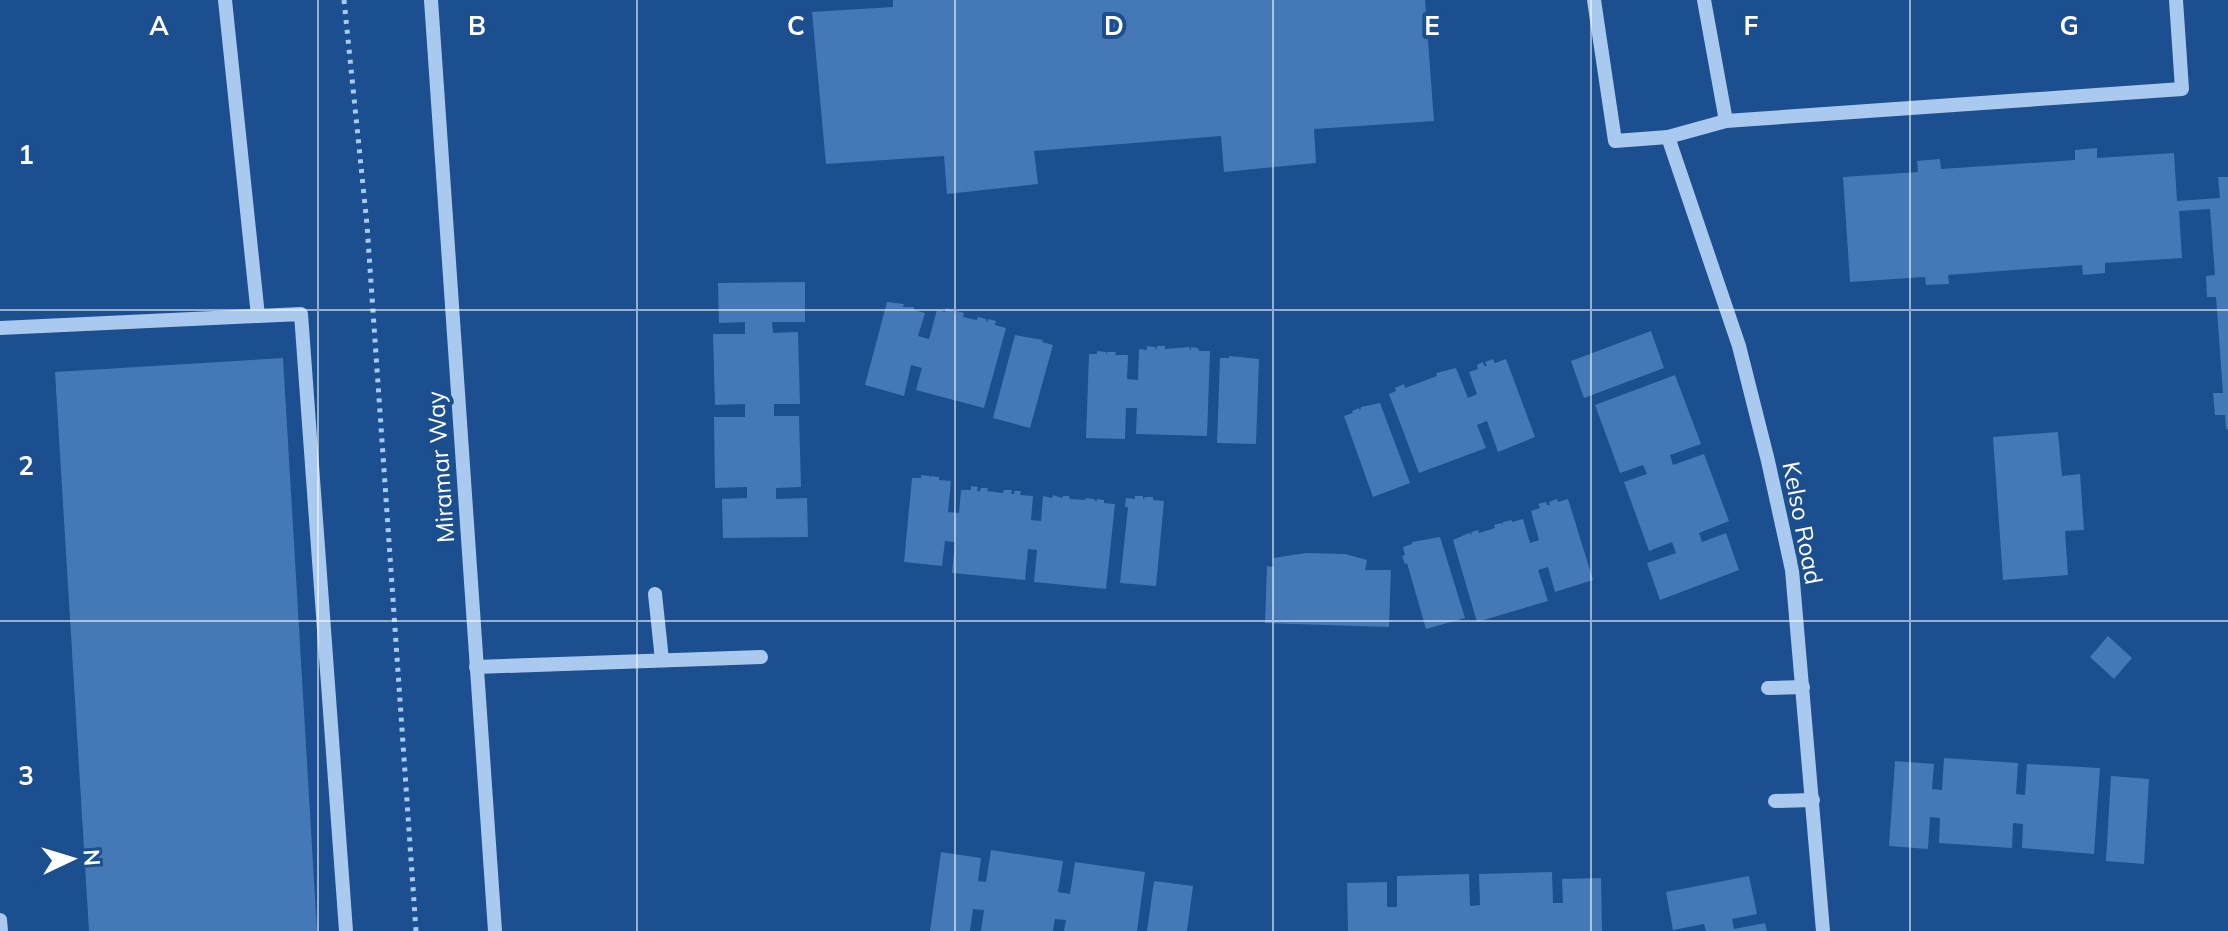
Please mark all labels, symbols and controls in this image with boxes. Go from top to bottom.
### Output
text: A [149,9,169,42]
text: B [468,9,486,42]
text: C [787,9,805,42]
text: D [1104,9,1124,42]
text: E [1424,9,1440,42]
text: F [1744,9,1759,42]
text: G [2059,9,2079,42]
text: 1 [18,138,34,171]
street label: Miramar Way [420,390,460,544]
text: 2 [18,449,34,482]
street label: Kelso Road [1776,459,1830,587]
text: 3 [18,759,34,792]
north arrow [32,819,112,899]
text: N [77,848,106,867]

